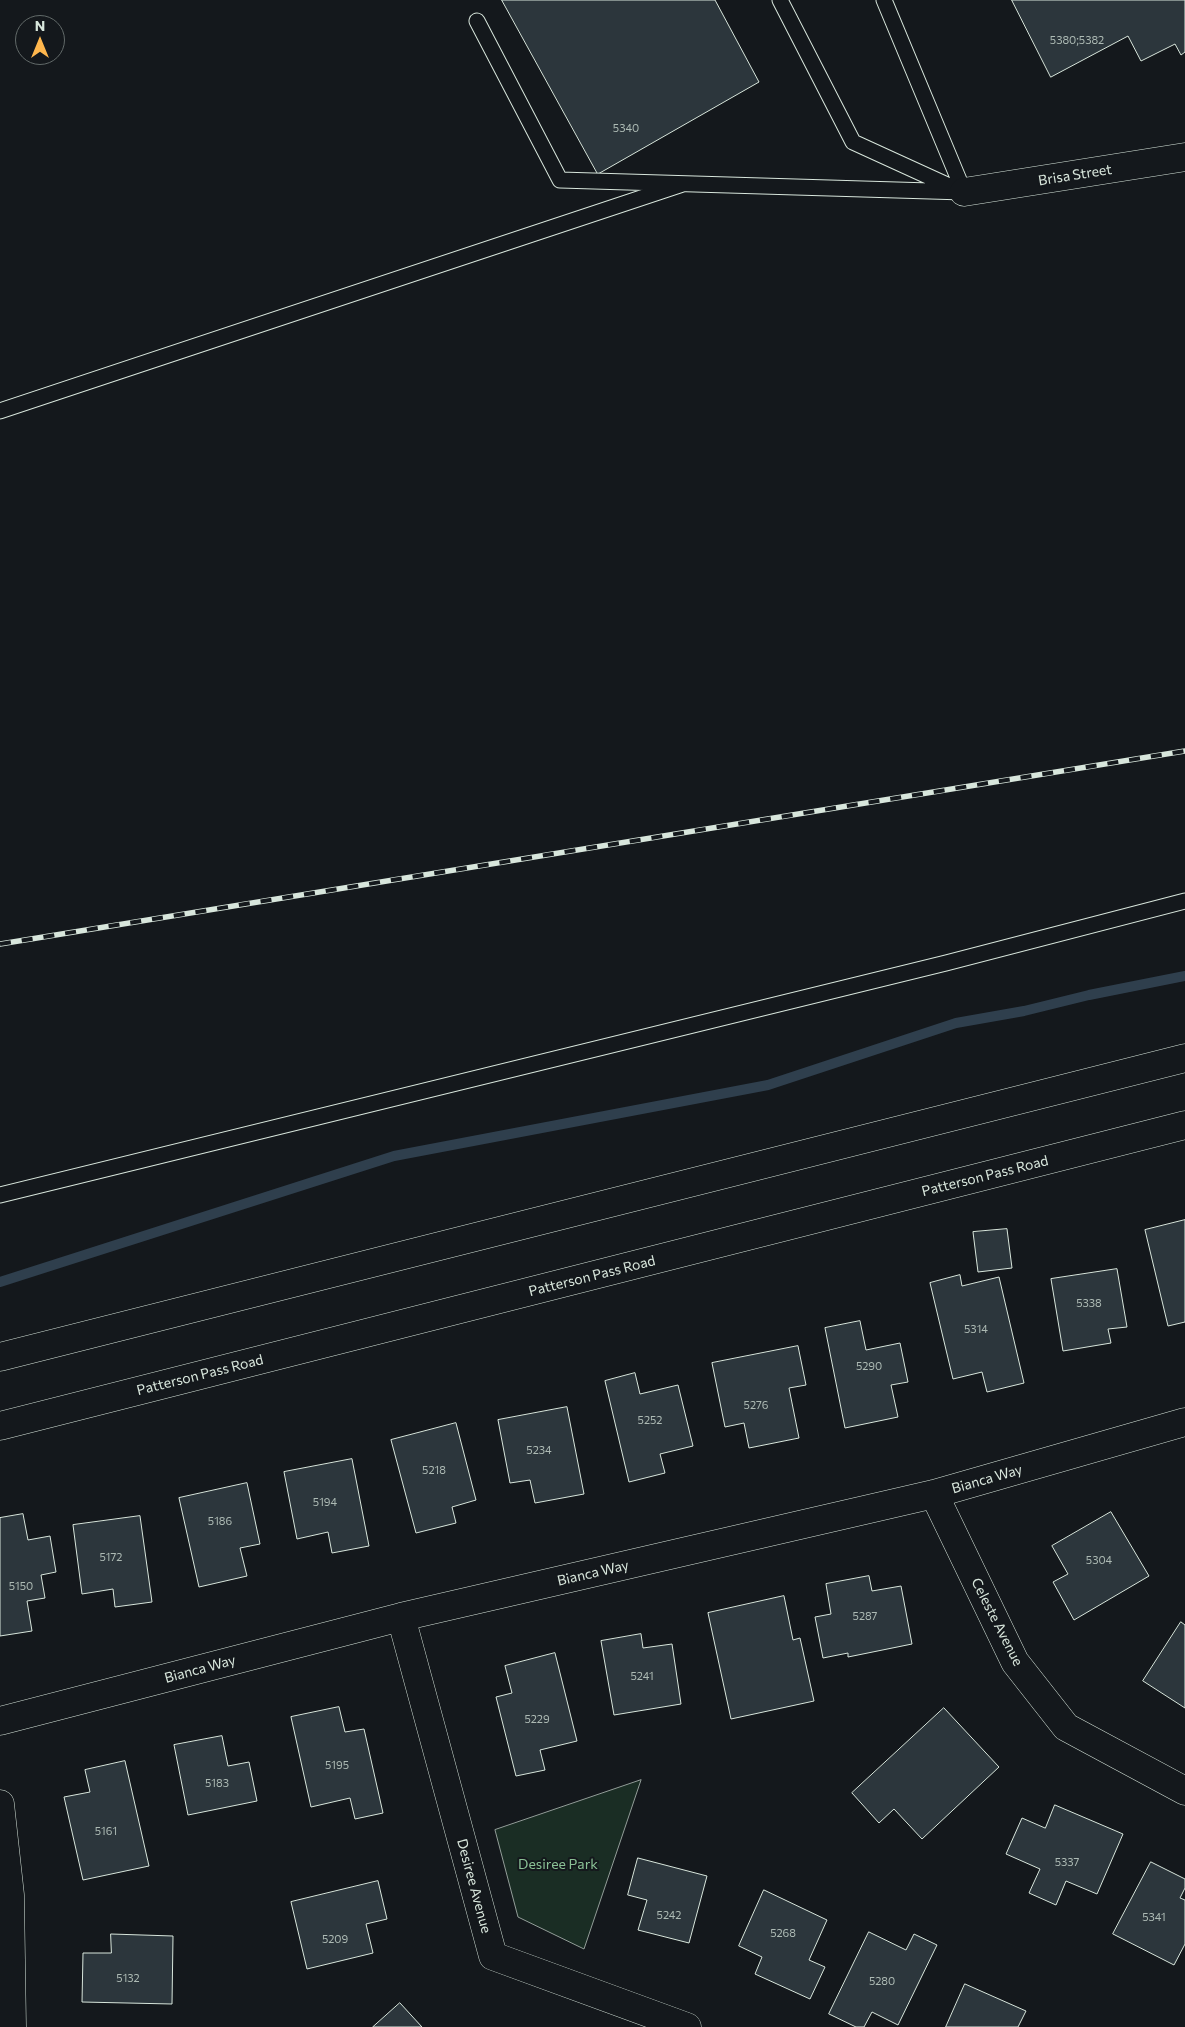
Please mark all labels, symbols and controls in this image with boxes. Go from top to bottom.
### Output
north arrow [15,15,65,65]
text: N [35,17,45,34]
house number: 5380;5382 [1050,33,1104,47]
house number: 5340 [613,121,639,135]
street label: Brisa Street [1037,161,1113,189]
street label: Patterson Pass Road [920,1152,1050,1200]
street label: Patterson Pass Road [527,1252,657,1300]
house number: 5338 [1076,1296,1102,1310]
house number: 5314 [964,1322,988,1336]
street label: Patterson Pass Road [135,1351,265,1399]
house number: 5290 [856,1359,882,1373]
house number: 5276 [744,1398,768,1412]
house number: 5252 [638,1413,662,1427]
house number: 5234 [526,1443,552,1457]
street label: Bianca Way [950,1461,1024,1497]
house number: 5218 [422,1463,446,1477]
house number: 5194 [313,1495,337,1509]
house number: 5186 [208,1514,232,1528]
house number: 5172 [100,1550,122,1564]
house number: 5304 [1086,1553,1112,1567]
street label: Bianca Way [556,1557,630,1589]
street label: Celeste Avenue [968,1575,1026,1669]
house number: 5150 [9,1579,33,1593]
house number: 5287 [853,1609,877,1623]
street label: Bianca Way [163,1651,237,1687]
house number: 5241 [630,1669,654,1683]
house number: 5229 [524,1712,550,1726]
house number: 5195 [325,1758,349,1772]
house number: 5183 [205,1776,229,1790]
house number: 5161 [95,1824,117,1838]
street label: Desiree Avenue [453,1837,495,1935]
house number: 5337 [1055,1855,1079,1869]
park label: Desiree Park [518,1856,598,1872]
house number: 5242 [657,1908,681,1922]
house number: 5341 [1142,1910,1166,1924]
house number: 5268 [770,1926,796,1940]
house number: 5209 [322,1932,348,1946]
house number: 5132 [116,1971,140,1985]
house number: 5280 [869,1974,895,1988]

